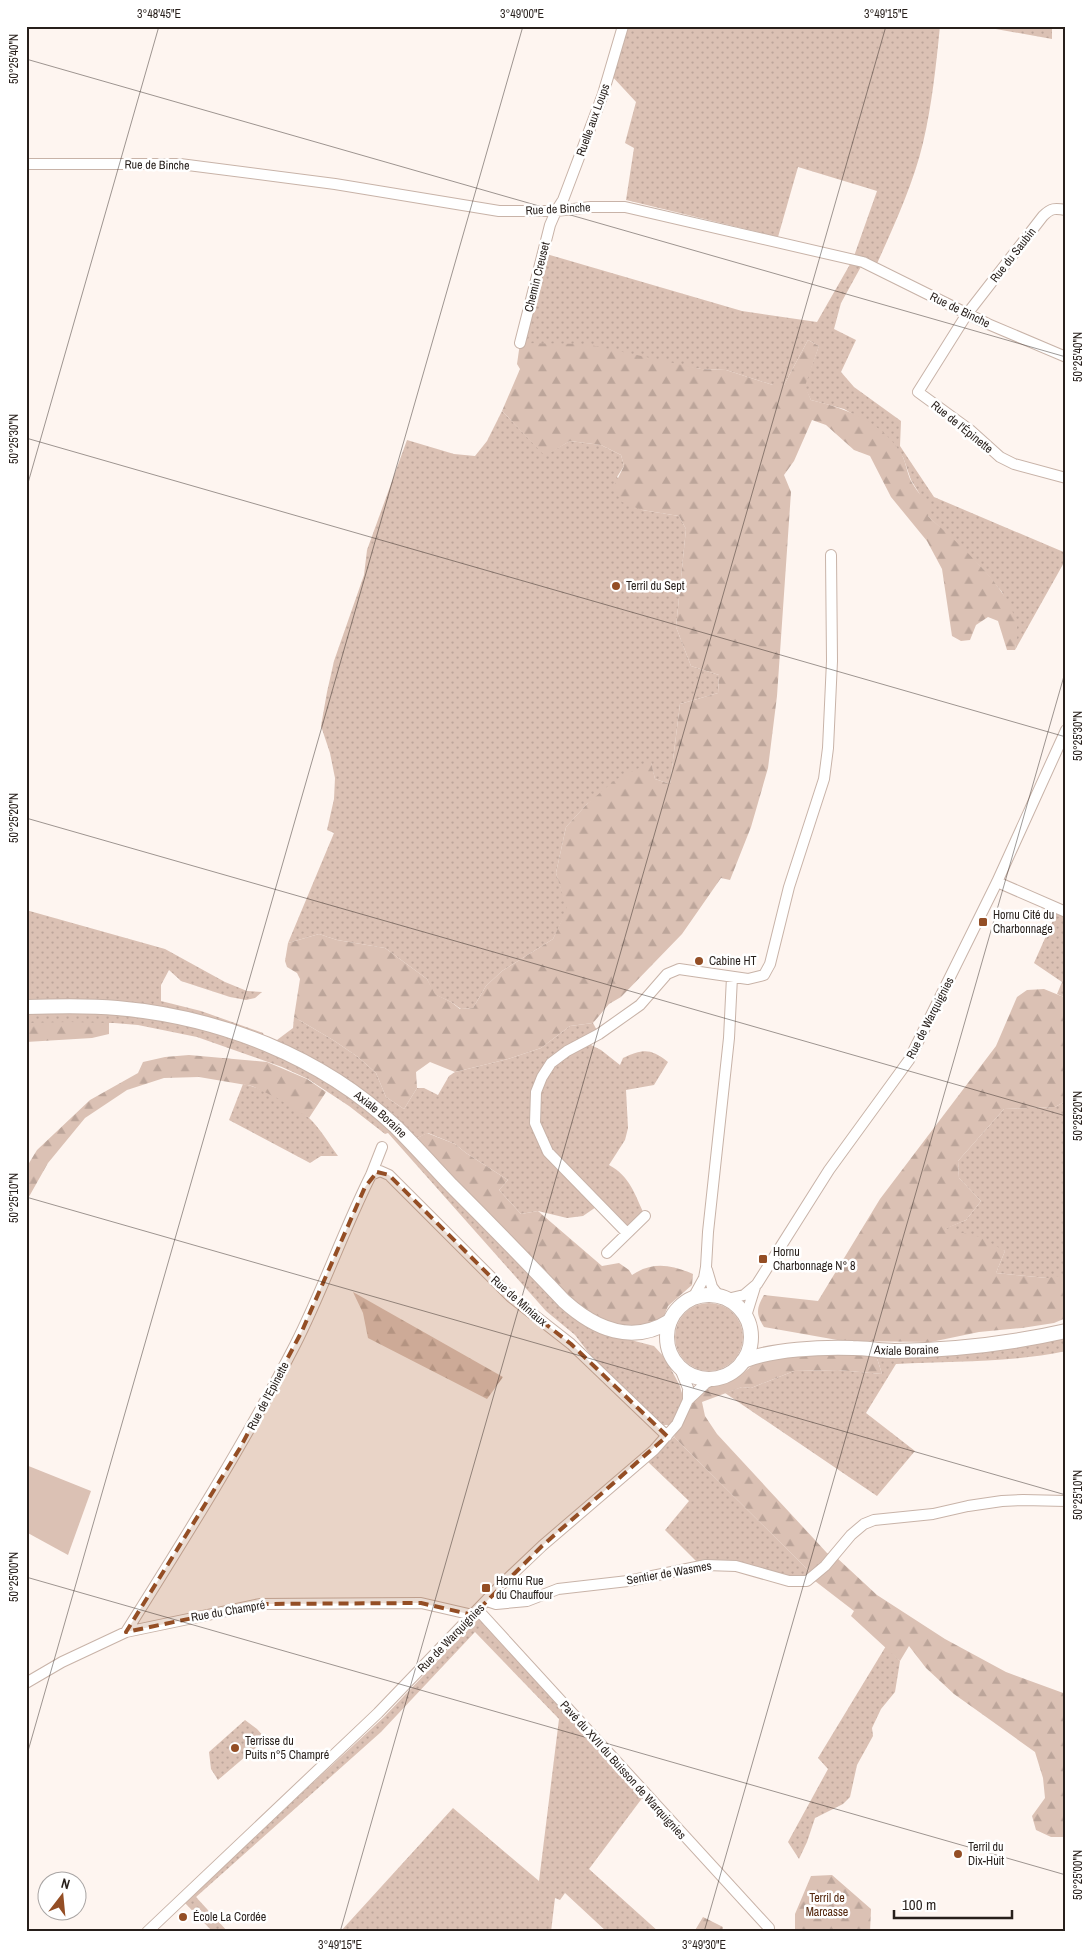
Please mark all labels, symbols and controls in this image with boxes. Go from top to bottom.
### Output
text: 3°48'45"E [137,6,181,22]
text: 3°49'00"E [500,6,544,22]
text: 3°49'15"E [864,6,908,22]
text: 50°25'40"N [6,34,22,84]
street label: Ruelle aux Loups [572,81,614,158]
street label: Rue de Binche [124,156,190,174]
street label: Rue de Binche [525,199,591,219]
street label: Rue du Saubin [986,224,1040,286]
street label: Chemin Creuset [521,240,553,314]
street label: Rue de Binche [927,289,993,331]
text: 50°25'40"N [1070,332,1086,382]
street label: Rue de l'Épinette [928,397,996,457]
text: 50°25'30"N [6,414,22,464]
place label: Terril du Sept [626,578,685,594]
marker: Terril du Sept [610,580,622,592]
text: 50°25'30"N [1070,711,1086,761]
text: 50°25'20"N [6,793,22,843]
place label: Hornu Cité du Charbonnage [993,907,1054,937]
marker: Hornu Cité du Charbonnage [977,916,989,928]
place label: Cabine HT [709,953,757,969]
marker: Cabine HT [693,955,705,967]
street label: Rue de Warquignies [902,974,958,1062]
street label: Axiale Boraine [350,1087,410,1141]
text: 50°25'20"N [1070,1091,1086,1141]
text: 50°25'10"N [6,1173,22,1223]
place label: Hornu Charbonnage N° 8 [773,1244,855,1274]
marker: Hornu Charbonnage N° 8 [757,1253,769,1265]
street label: Rue de Miniaux [488,1272,551,1330]
street label: Axiale Boraine [872,1341,939,1359]
street label: Rue de l'Epinette [243,1359,293,1433]
text: 50°25'10"N [1070,1470,1086,1520]
text: 50°25'00"N [6,1552,22,1602]
street label: Sentier de Wasmes [625,1558,713,1588]
place label: Hornu Rue du Chauffour [496,1573,553,1603]
marker: Hornu Rue du Chauffour [480,1582,492,1594]
street label: Rue du Champré [190,1597,266,1625]
street label: Rue de Warquignies [414,1600,488,1676]
street label: Pavé du XVII du Buisson de Warquignies [556,1697,690,1843]
place label: Terrisse du Puits n°5 Champré [245,1733,329,1763]
marker: Terrisse du Puits n°5 Champré [229,1742,241,1754]
place label: Terril du Dix-Huit [968,1839,1004,1869]
marker: Terril du Dix-Huit [952,1848,964,1860]
text: 50°25'00"N [1070,1850,1086,1900]
north arrow [38,1870,88,1920]
text: N [59,1874,72,1893]
scale bar [894,1888,1012,1920]
park label: Terril de Marcasse [806,1890,848,1920]
text: 100 m [902,1894,936,1915]
place label: École La Cordée [193,1909,266,1925]
marker: École La Cordée [177,1911,189,1923]
text: 3°49'15"E [318,1937,362,1953]
text: 3°49'30"E [682,1937,726,1953]

